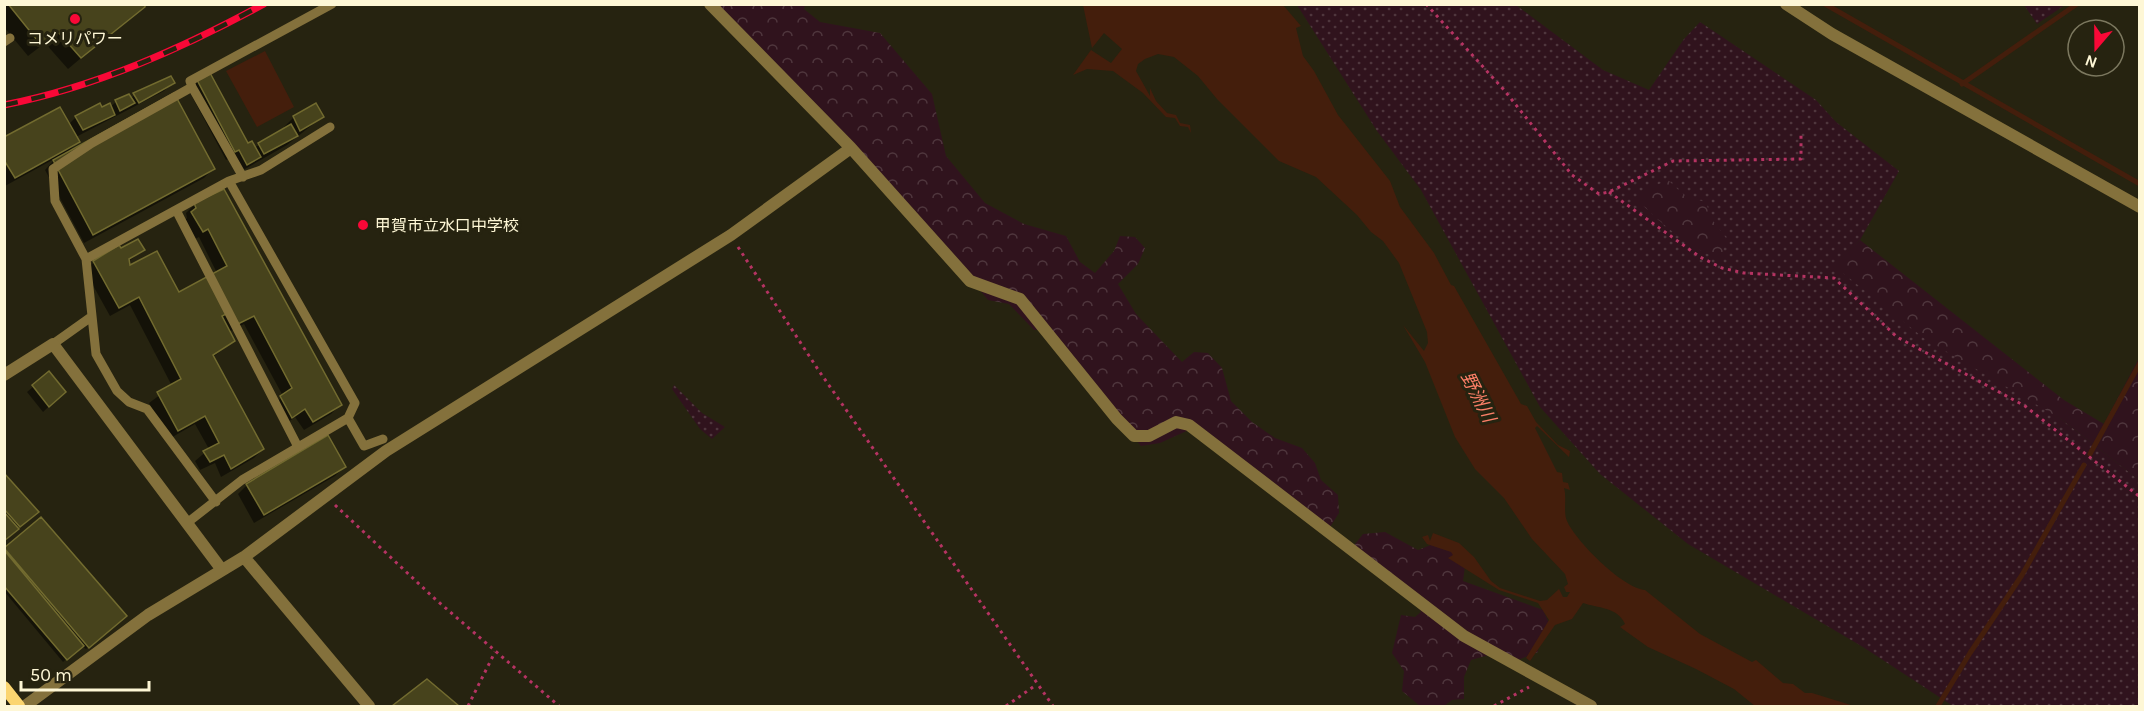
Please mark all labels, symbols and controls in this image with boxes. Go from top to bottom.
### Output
marker: コメリパワー [68,12,82,26]
north arrow [2066,18,2126,78]
place label: コメリパワー [27,29,123,48]
text: N [2082,51,2100,73]
place label: 甲賀市立水口中学校 [375,216,519,235]
marker: 甲賀市立水口中学校 [356,218,370,232]
water label: 野洲川 [1456,368,1501,428]
scale bar [21,654,148,692]
text: 50 m [30,664,72,686]

